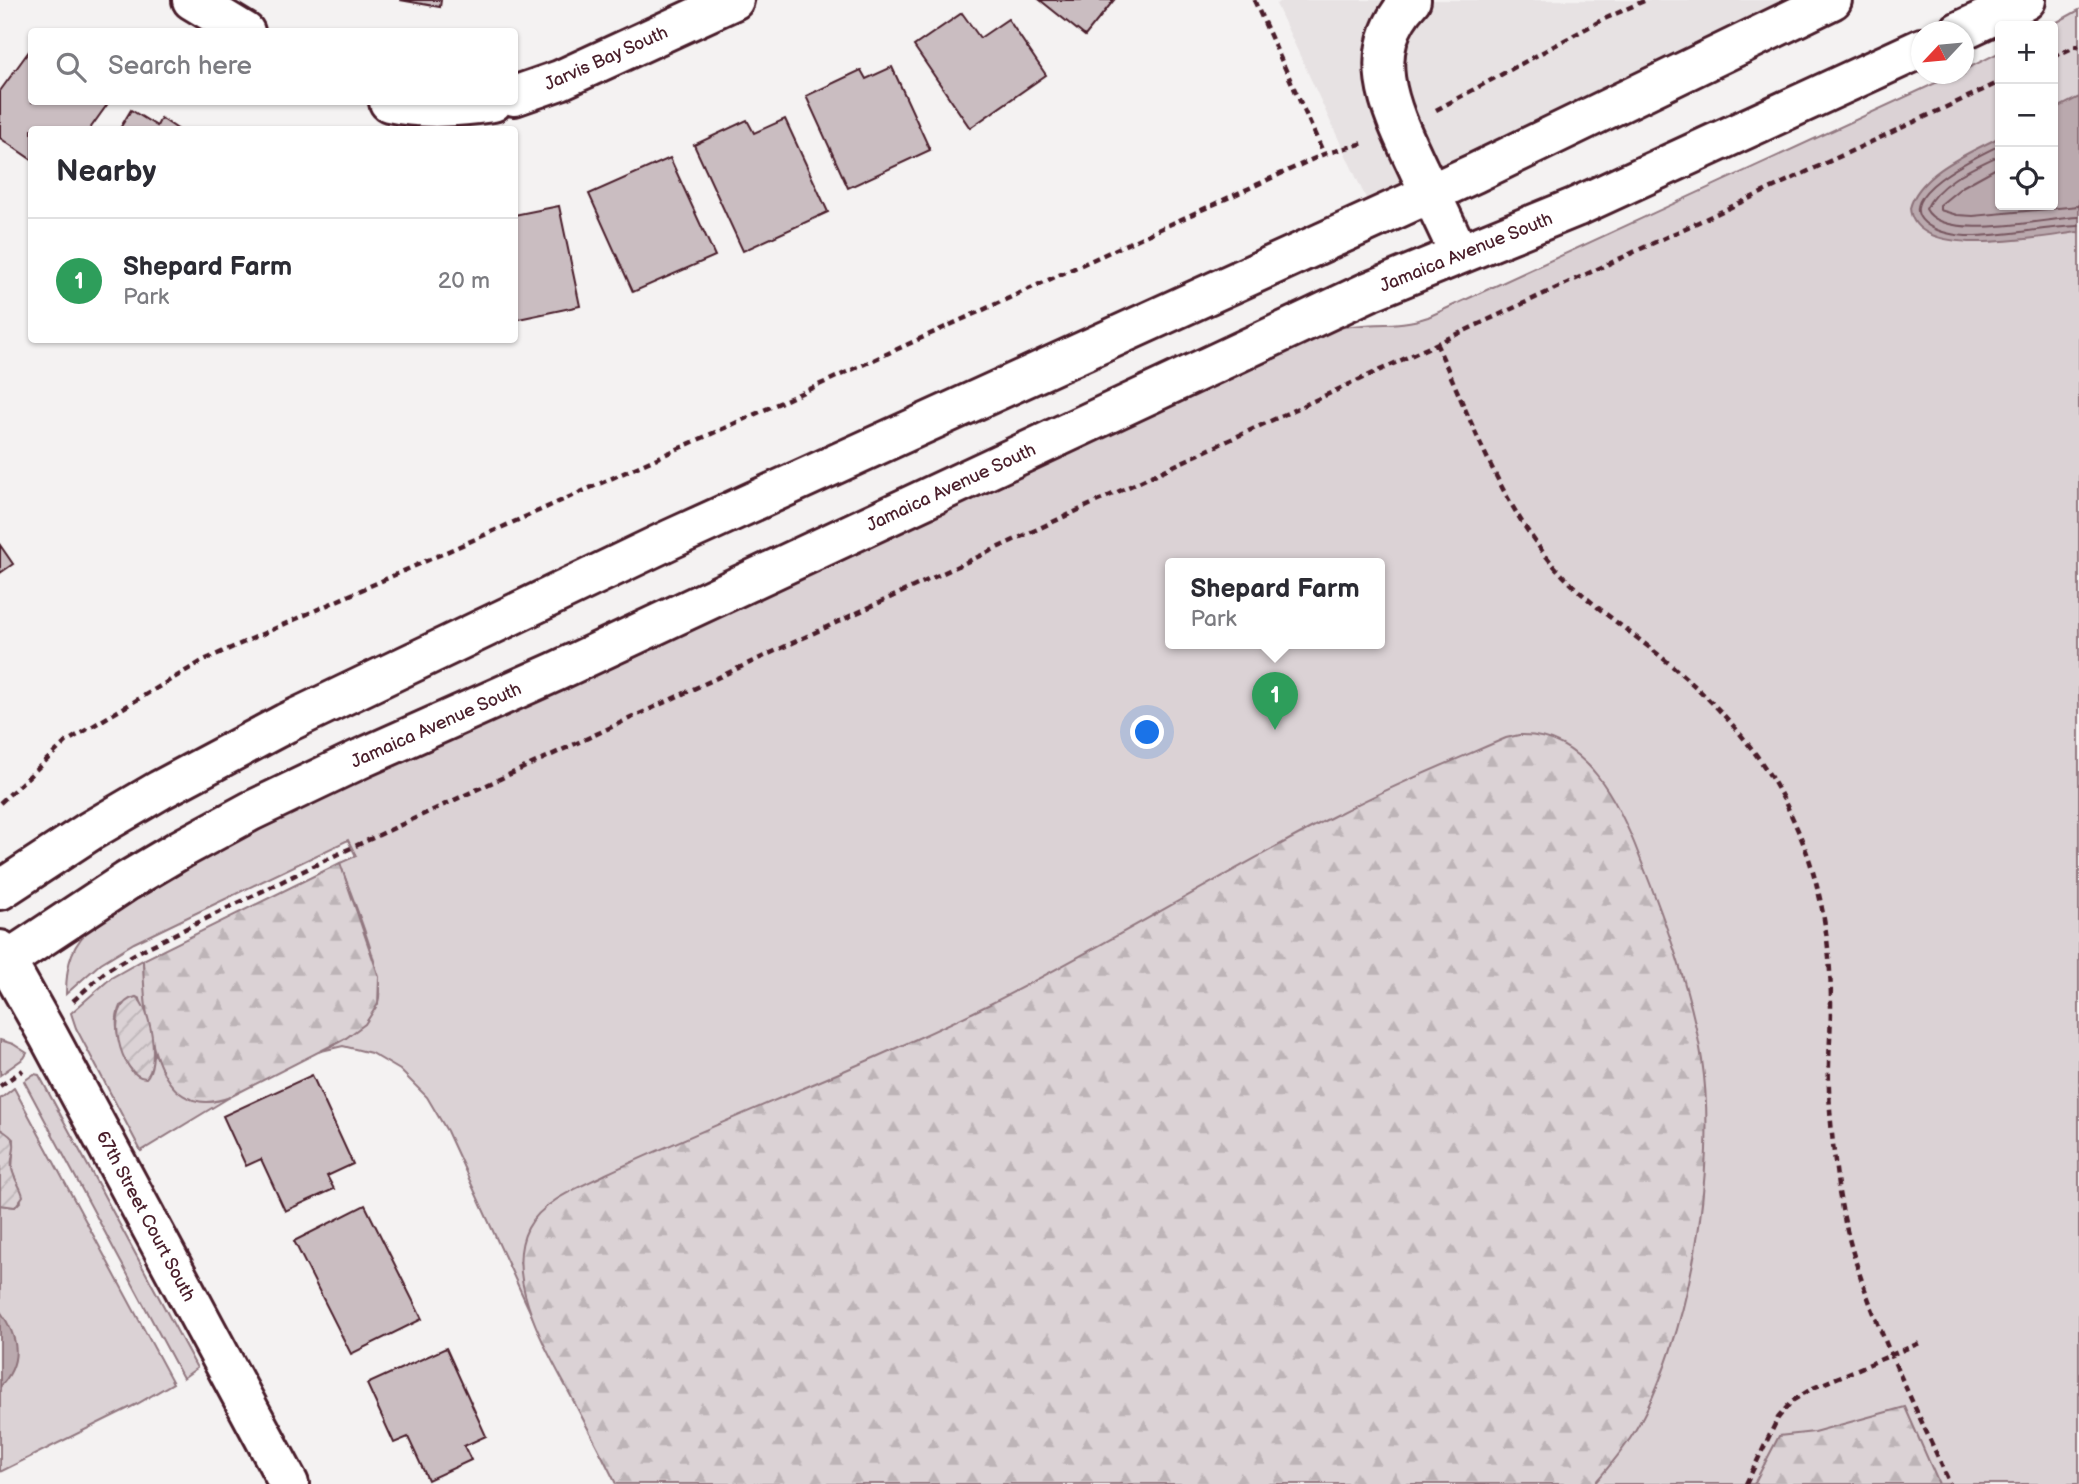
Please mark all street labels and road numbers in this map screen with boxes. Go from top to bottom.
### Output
street label: Jarvis Bay South [541,22,671,95]
street label: Jamaica Avenue South [1377,208,1556,297]
street label: Jamaica Avenue South [863,439,1039,536]
street label: Jamaica Avenue South [348,678,525,773]
street label: 67th Street Court South [92,1127,199,1305]

